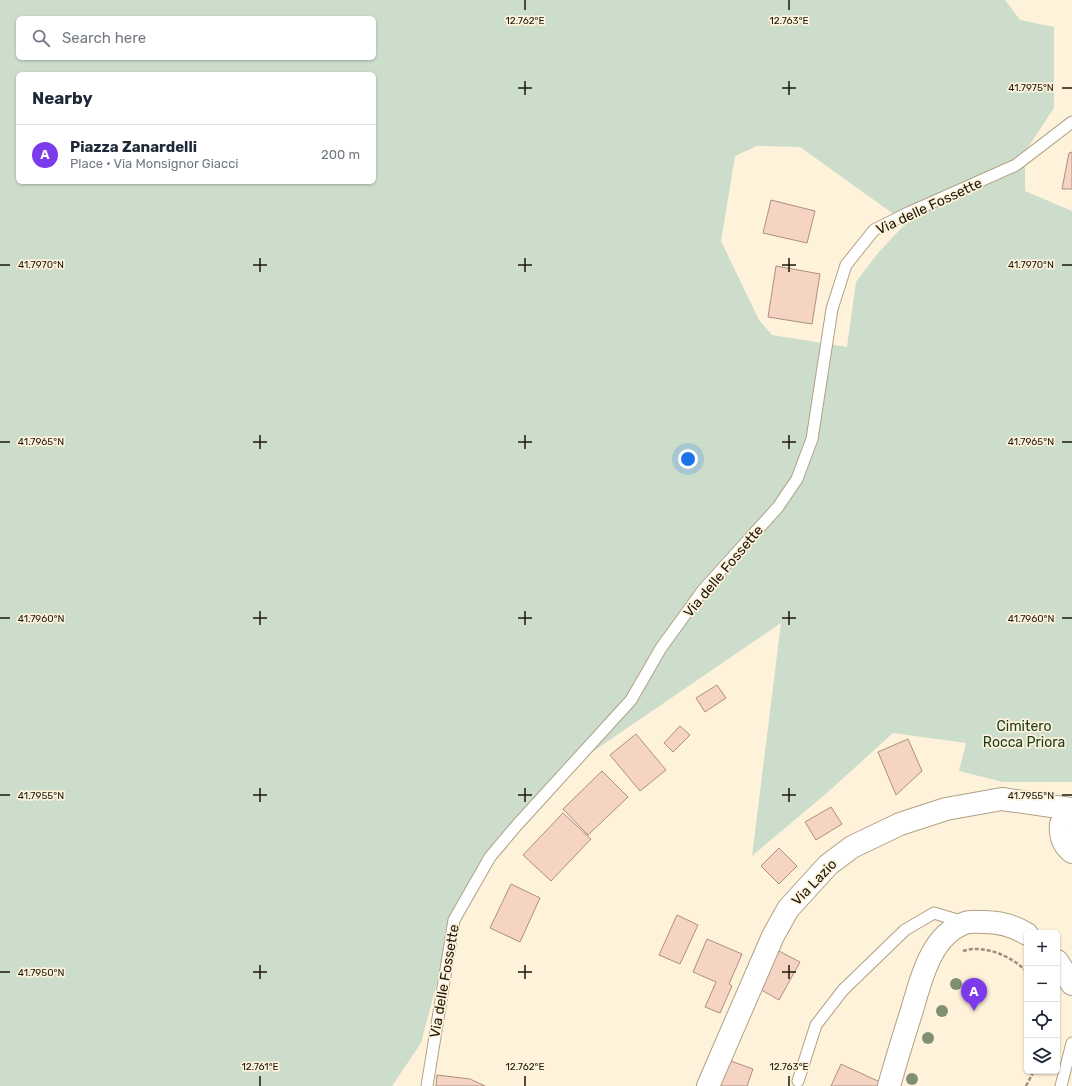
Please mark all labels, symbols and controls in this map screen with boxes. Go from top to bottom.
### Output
text: 12.762°E [505,15,545,27]
text: 12.763°E [769,15,809,27]
search box [16,16,376,60]
icon: search [30,27,52,49]
text: Search here [62,29,146,47]
text: 41.7975°N [1008,82,1054,94]
text: Nearby [32,88,93,108]
text: Piazza Zanardelli [70,138,197,156]
text: A [40,147,50,162]
text: 200 m [321,147,360,162]
text: Place · Via Monsignor Giacci [70,156,238,171]
street label: Via delle Fossette [874,174,985,238]
text: 41.7970°N [18,259,64,271]
text: 41.7970°N [1008,259,1054,271]
text: 41.7965°N [18,436,64,448]
text: 41.7965°N [1008,436,1054,448]
your location [678,449,698,469]
street label: Via delle Fossette [680,522,767,621]
text: 41.7960°N [18,613,64,625]
text: 41.7960°N [1008,613,1054,625]
park label: Cimitero Rocca Priora [983,718,1065,751]
text: 41.7955°N [18,790,64,802]
text: 41.7955°N [1008,790,1054,802]
street label: Via Lazio [788,856,841,909]
street label: Via delle Fossette [426,923,463,1039]
map controls [1024,930,1060,1074]
button: + [1024,930,1060,966]
button: − [1024,966,1060,1002]
text: 41.7950°N [18,967,64,979]
pin: A [961,978,987,1011]
button: locate [1024,1002,1060,1038]
button: layers [1024,1038,1060,1074]
text: 12.761°E [241,1061,279,1073]
text: 12.762°E [505,1061,545,1073]
text: 12.763°E [769,1061,809,1073]

